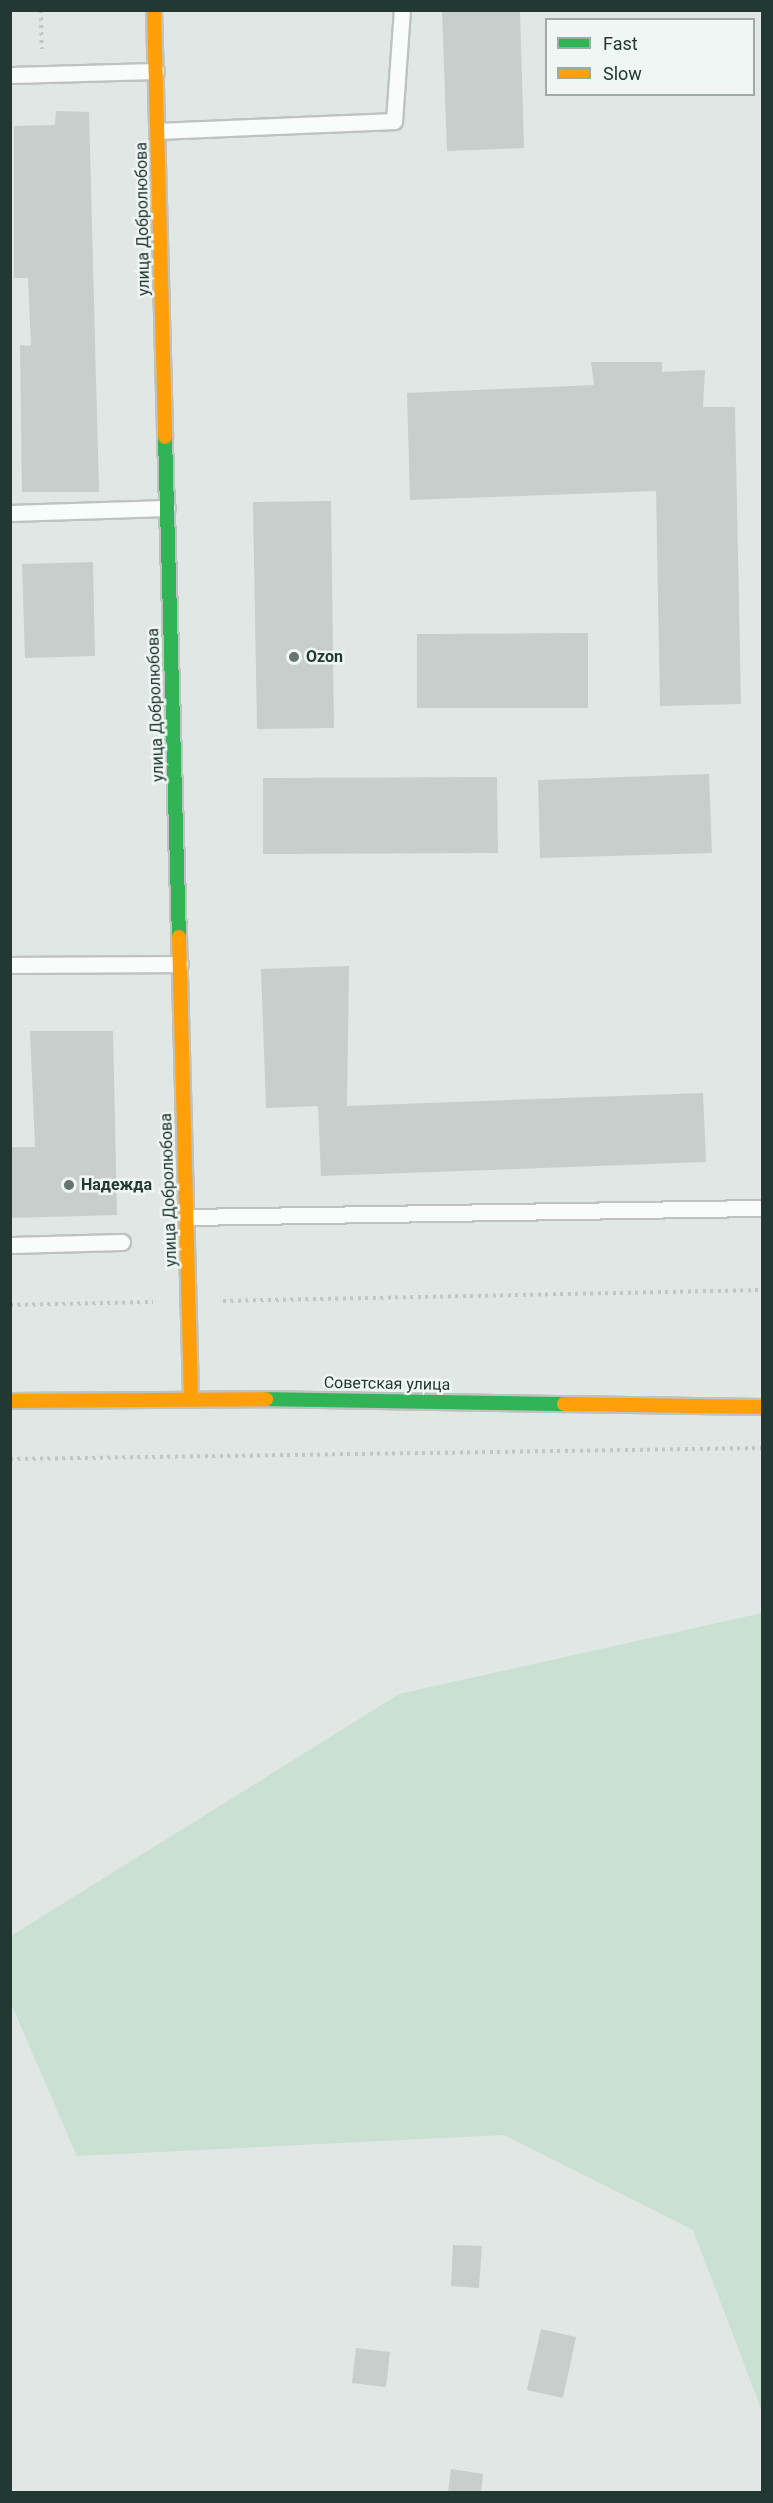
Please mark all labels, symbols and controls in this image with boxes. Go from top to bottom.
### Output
legend [545,18,755,96]
text: Fast [603,33,638,54]
text: Slow [603,63,642,84]
street label: улица Добролюбова [132,142,154,296]
street label: улица Добролюбова [144,628,168,782]
place label: Ozon [306,647,343,667]
marker: Ozon [287,650,301,664]
street label: улица Добролюбова [157,1113,181,1267]
place label: Надежда [81,1175,152,1195]
marker: Надежда [62,1178,76,1192]
street label: Советская улица [324,1373,450,1395]

